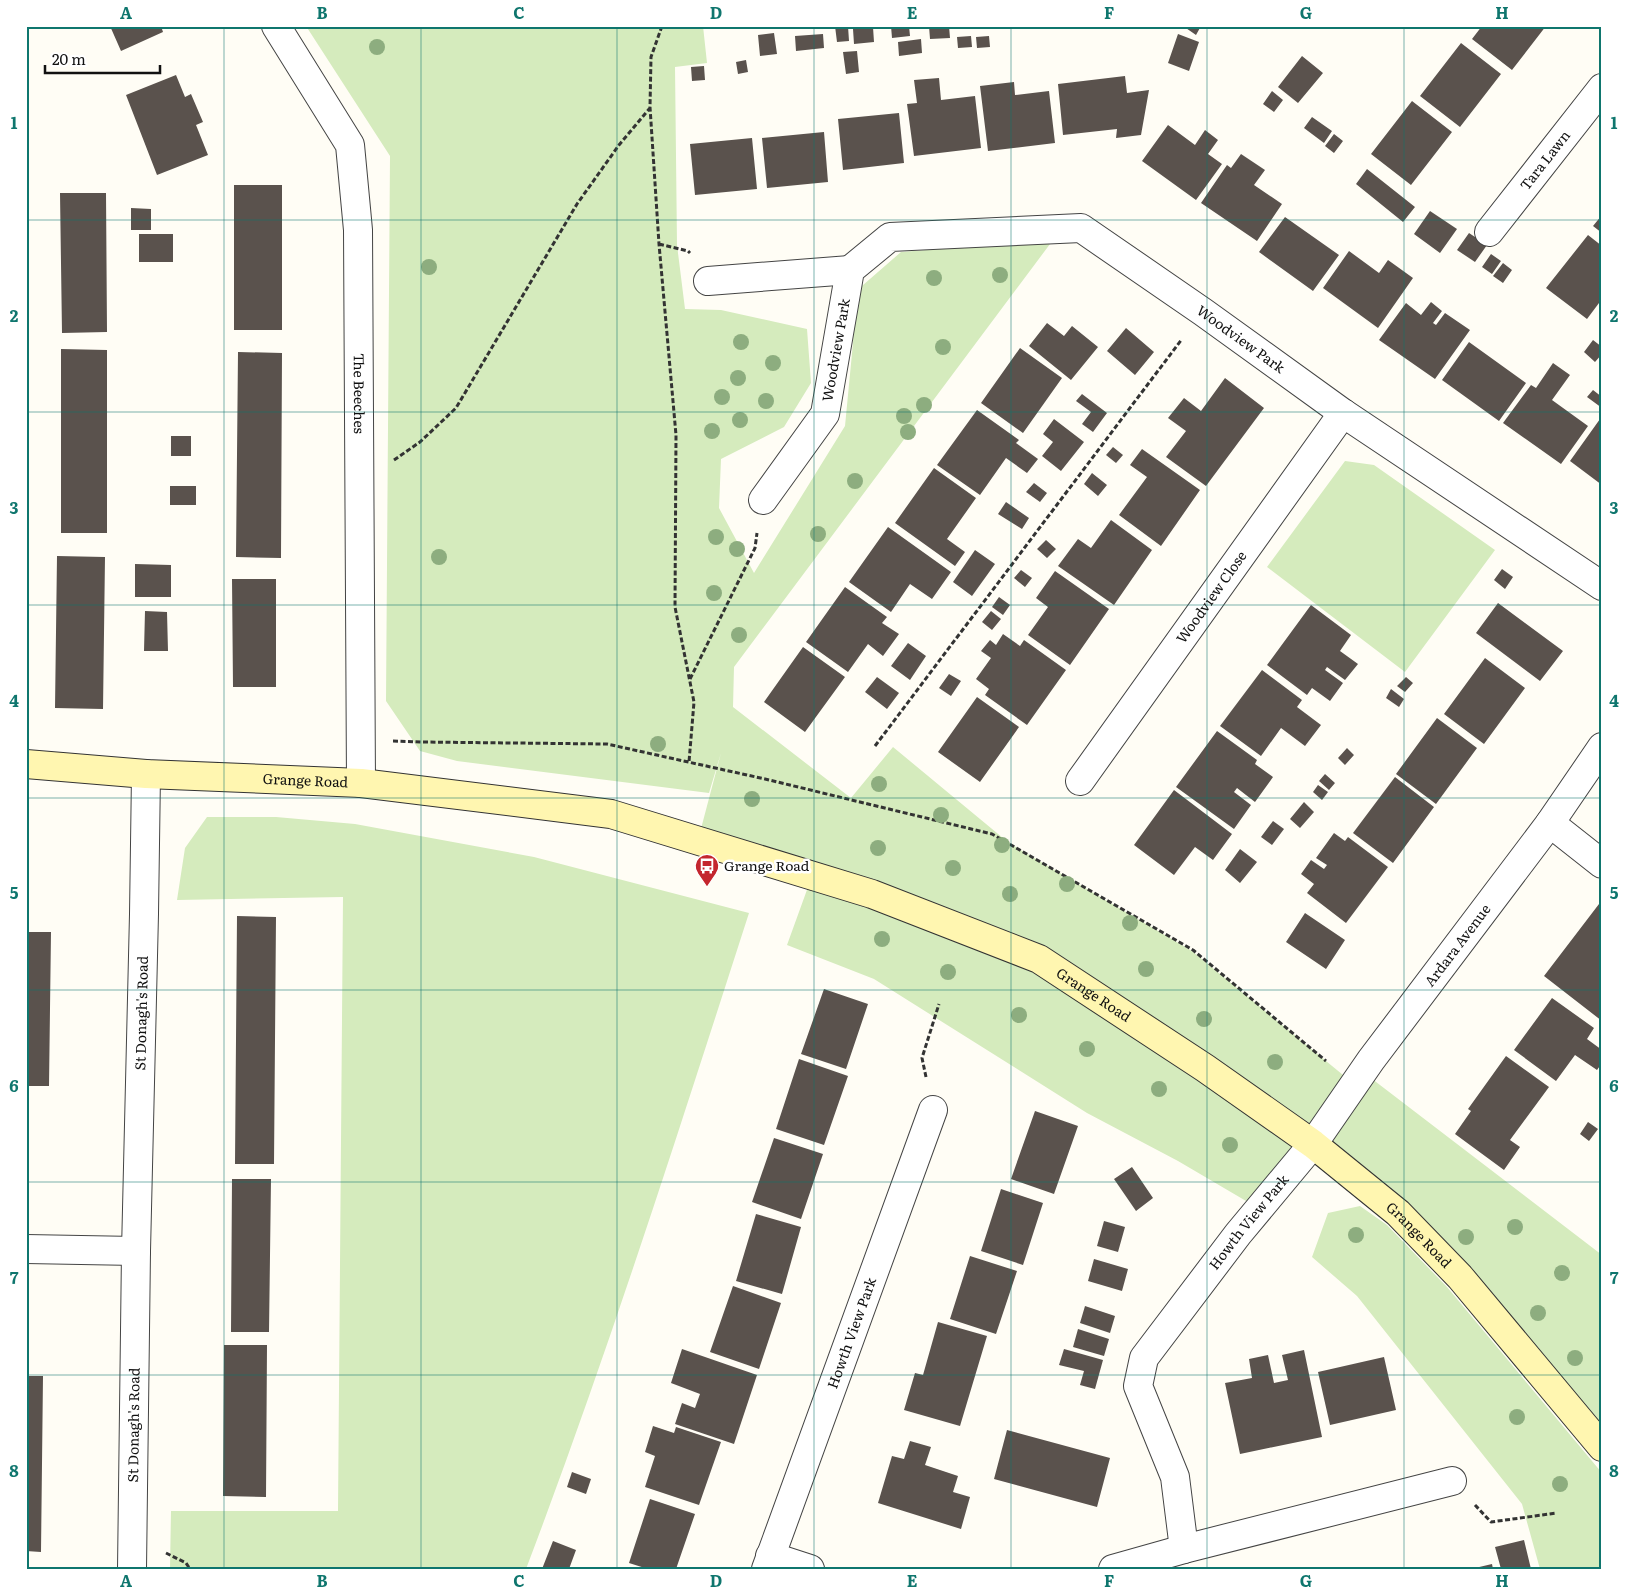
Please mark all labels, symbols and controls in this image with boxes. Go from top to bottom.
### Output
text: A [120,0,132,24]
text: B [316,0,328,24]
text: C [513,0,525,24]
text: D [710,0,722,24]
text: E [907,0,918,24]
text: F [1104,0,1114,24]
text: G [1300,0,1312,24]
text: H [1495,0,1509,24]
scale bar [45,42,160,74]
text: 20 m [52,47,86,70]
text: 1 [11,110,18,134]
text: 1 [1611,110,1618,134]
street label: Tara Lawn [1515,126,1574,194]
street label: Woodview Park [816,296,854,403]
street label: Woodview Park [1193,300,1290,377]
text: 2 [10,303,19,327]
text: 2 [1610,303,1619,327]
street label: The Beeches [350,353,370,434]
text: 3 [10,495,19,519]
text: 3 [1610,495,1619,519]
street label: Woodview Close [1171,546,1251,647]
text: 4 [9,688,19,712]
text: 4 [1609,688,1619,712]
street label: Grange Road [262,768,349,791]
bus stop icon: Grange Road [694,853,720,887]
place label: Grange Road [724,855,810,875]
text: 5 [10,880,19,904]
text: 5 [1610,880,1619,904]
street label: Ardara Avenue [1419,899,1495,990]
street label: St Donagh's Road [129,955,152,1071]
street label: Grange Road [1053,962,1136,1026]
text: 6 [9,1073,19,1097]
text: 6 [1609,1073,1619,1097]
street label: Howth View Park [1204,1169,1293,1273]
street label: Grange Road [1383,1197,1457,1272]
text: 7 [10,1265,19,1289]
text: 7 [1610,1265,1619,1289]
street label: Howth View Park [821,1274,880,1391]
street label: St Donagh's Road [122,1367,144,1482]
text: 8 [9,1458,19,1482]
text: 8 [1609,1458,1619,1482]
text: A [120,1568,132,1592]
text: B [316,1568,328,1592]
text: C [513,1568,525,1592]
text: D [710,1568,722,1592]
text: E [907,1568,918,1592]
text: F [1104,1568,1114,1592]
text: G [1300,1568,1312,1592]
text: H [1495,1568,1509,1592]

